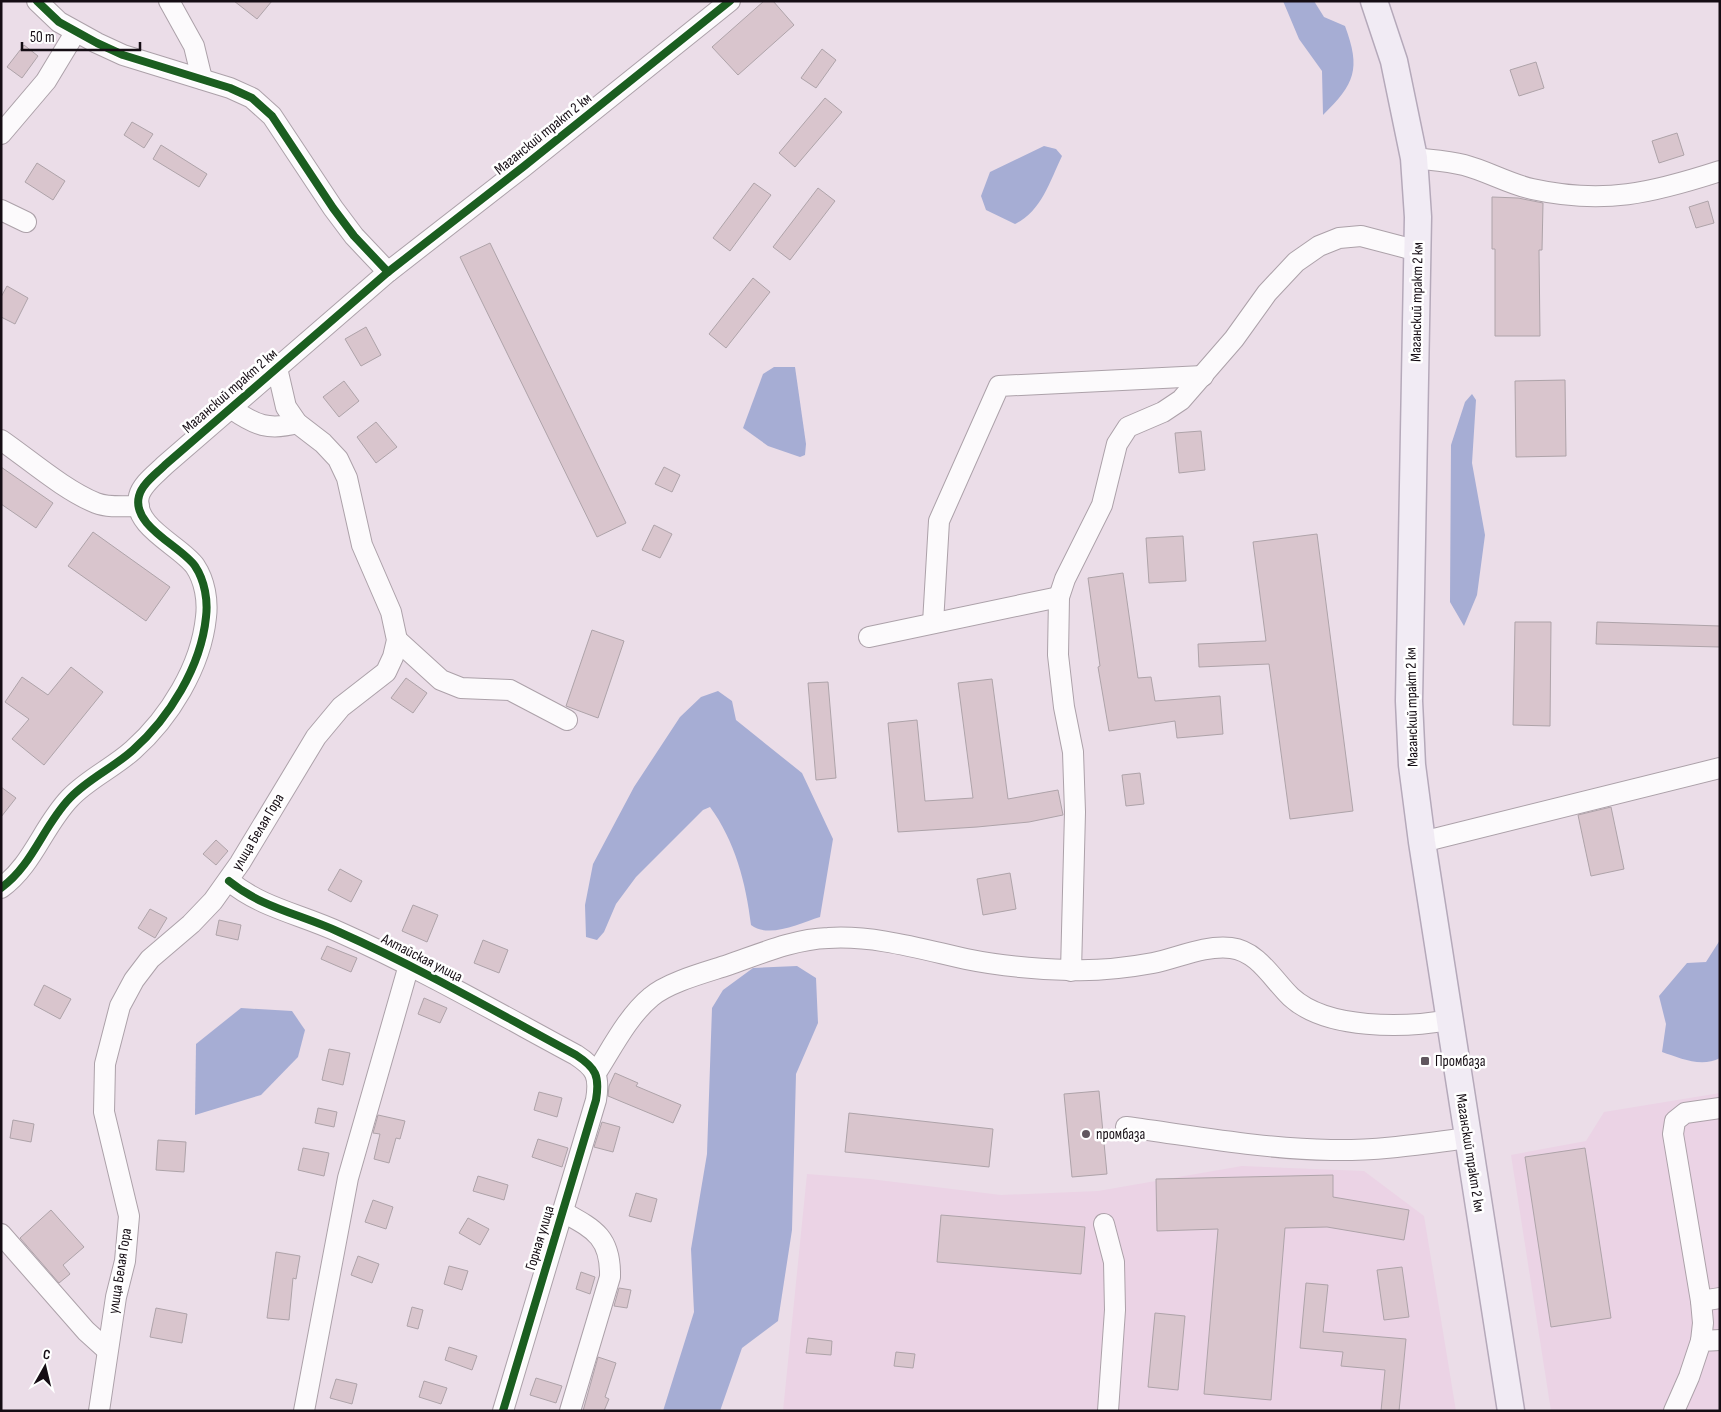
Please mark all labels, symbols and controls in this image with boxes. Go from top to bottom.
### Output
scale bar [22,20,140,52]
text: 50 m [30,28,55,47]
street label: Маганский тракт 2 км [491,89,595,179]
street label: Маганский тракт 2 км [1406,242,1428,362]
street label: Маганский тракт 2 км [179,345,281,437]
street label: Маганский тракт 2 км [1401,647,1423,767]
street label: улица Белая Гора [228,790,289,874]
street label: Алтайская улица [377,929,466,987]
place label: Промбаза [1435,1052,1486,1071]
marker: Промбаза [1419,1055,1431,1067]
street label: Маганский тракт 2 км [1451,1092,1489,1214]
place label: промбаза [1096,1125,1145,1144]
marker: промбаза [1080,1128,1092,1140]
street label: Горная улица [521,1203,559,1273]
street label: улица Белая Гора [104,1227,136,1315]
north arrow [20,1342,70,1392]
text: С [42,1346,51,1364]

